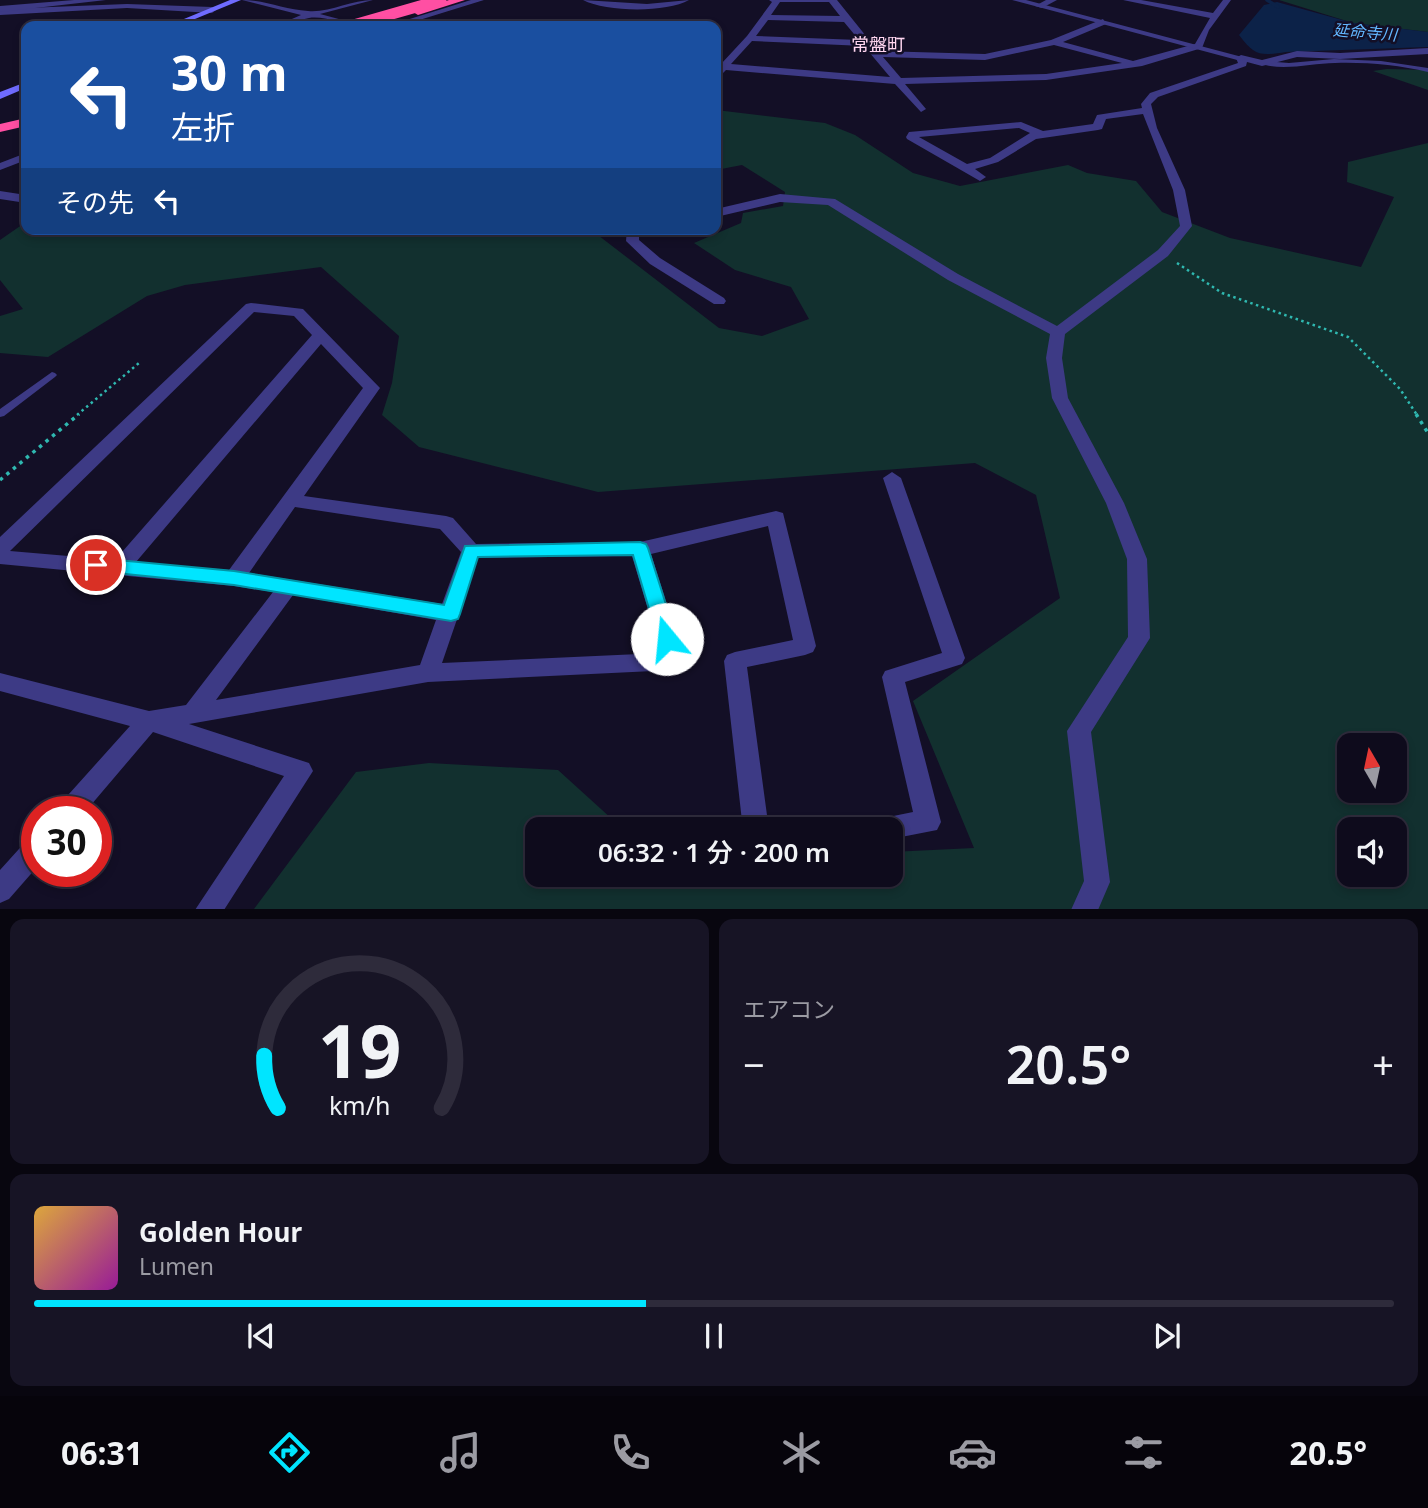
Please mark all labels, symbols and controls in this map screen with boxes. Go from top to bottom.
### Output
water label: 延命寺川 [1332,18,1400,46]
district label: 常盤町 [851,32,905,56]
text: 30 m [171,39,288,105]
icon: left [56,49,147,140]
text: 左折 [171,105,235,148]
icon: left [148,182,186,220]
text: その先 [56,184,134,220]
pin [66,535,126,595]
icon: arrive [77,546,115,584]
position arrow [630,602,704,676]
north arrow [1337,733,1407,803]
map controls [1337,733,1407,887]
speed limit sign: 30 [21,796,112,887]
button: sound [1337,817,1407,887]
text: 06:32 · 1 分 · 200 m [598,834,830,870]
text: エアコン [743,993,835,1025]
text: 19 [318,1000,401,1099]
text: 20.5° [1006,1028,1131,1099]
text: − [743,1038,765,1090]
text: + [1372,1038,1394,1090]
text: km/h [329,1087,390,1121]
text: Golden Hour [139,1214,302,1250]
text: Lumen [139,1250,214,1282]
icon: previous [242,1317,280,1355]
icon: pause [695,1317,733,1355]
icon: next [1148,1317,1186,1355]
icon: directions [265,1428,314,1477]
icon: music [436,1428,485,1477]
icon: phone [606,1428,655,1477]
icon: climate [777,1428,826,1477]
icon: car [948,1428,997,1477]
icon: filters [1119,1428,1168,1477]
text: 06:31 [61,1431,143,1474]
text: 20.5° [1290,1431,1367,1474]

